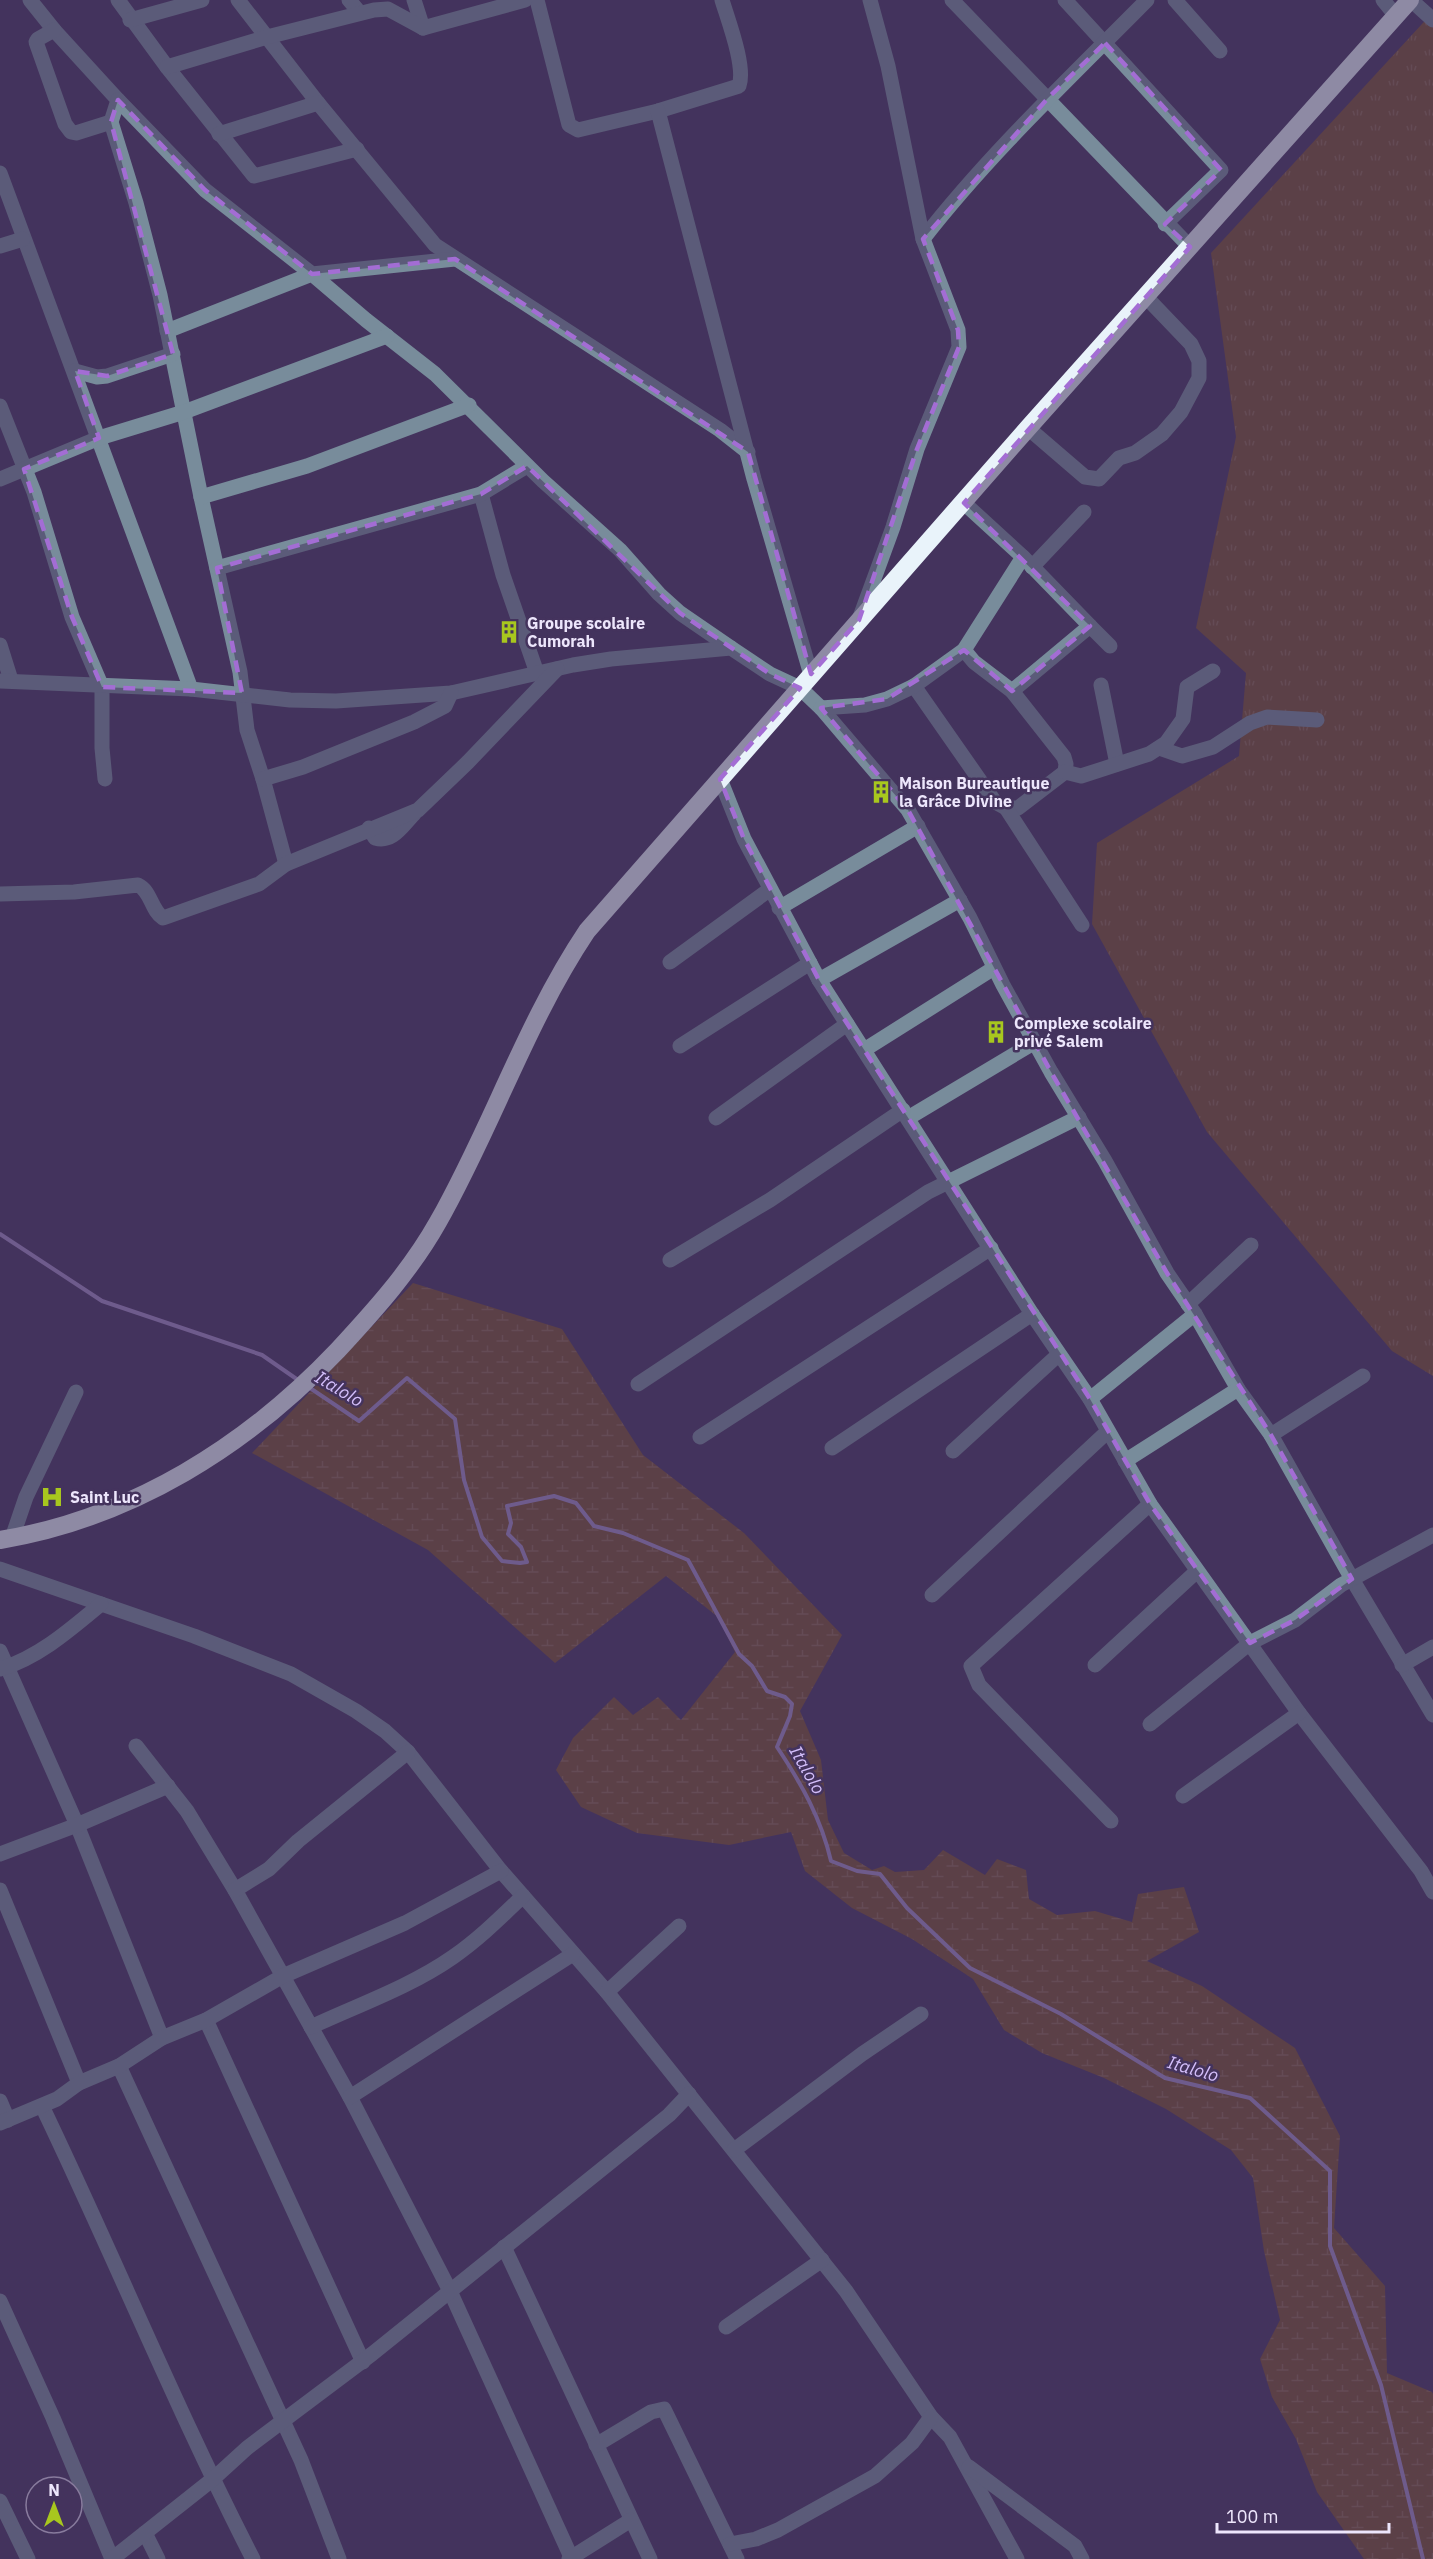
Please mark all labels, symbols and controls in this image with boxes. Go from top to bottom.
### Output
place label: Groupe scolaire Cumorah [527,613,645,651]
building icon: Groupe scolaire Cumorah [496,619,522,645]
place label: Maison Bureautique la Grâce Divine [899,773,1049,811]
building icon: Maison Bureautique la Grâce Divine [868,779,894,805]
place label: Complexe scolaire privé Salem [1014,1013,1152,1051]
building icon: Complexe scolaire privé Salem [983,1019,1009,1045]
water label: Italolo [311,1365,368,1412]
hospital icon: Saint Luc [39,1484,65,1510]
place label: Saint Luc [70,1487,139,1507]
water label: Italolo [784,1741,831,1798]
water label: Italolo [1165,2050,1222,2087]
north arrow [24,2475,84,2535]
text: N [48,2480,60,2500]
scale bar [1217,2496,1390,2534]
text: 100 m [1226,2505,1278,2528]

